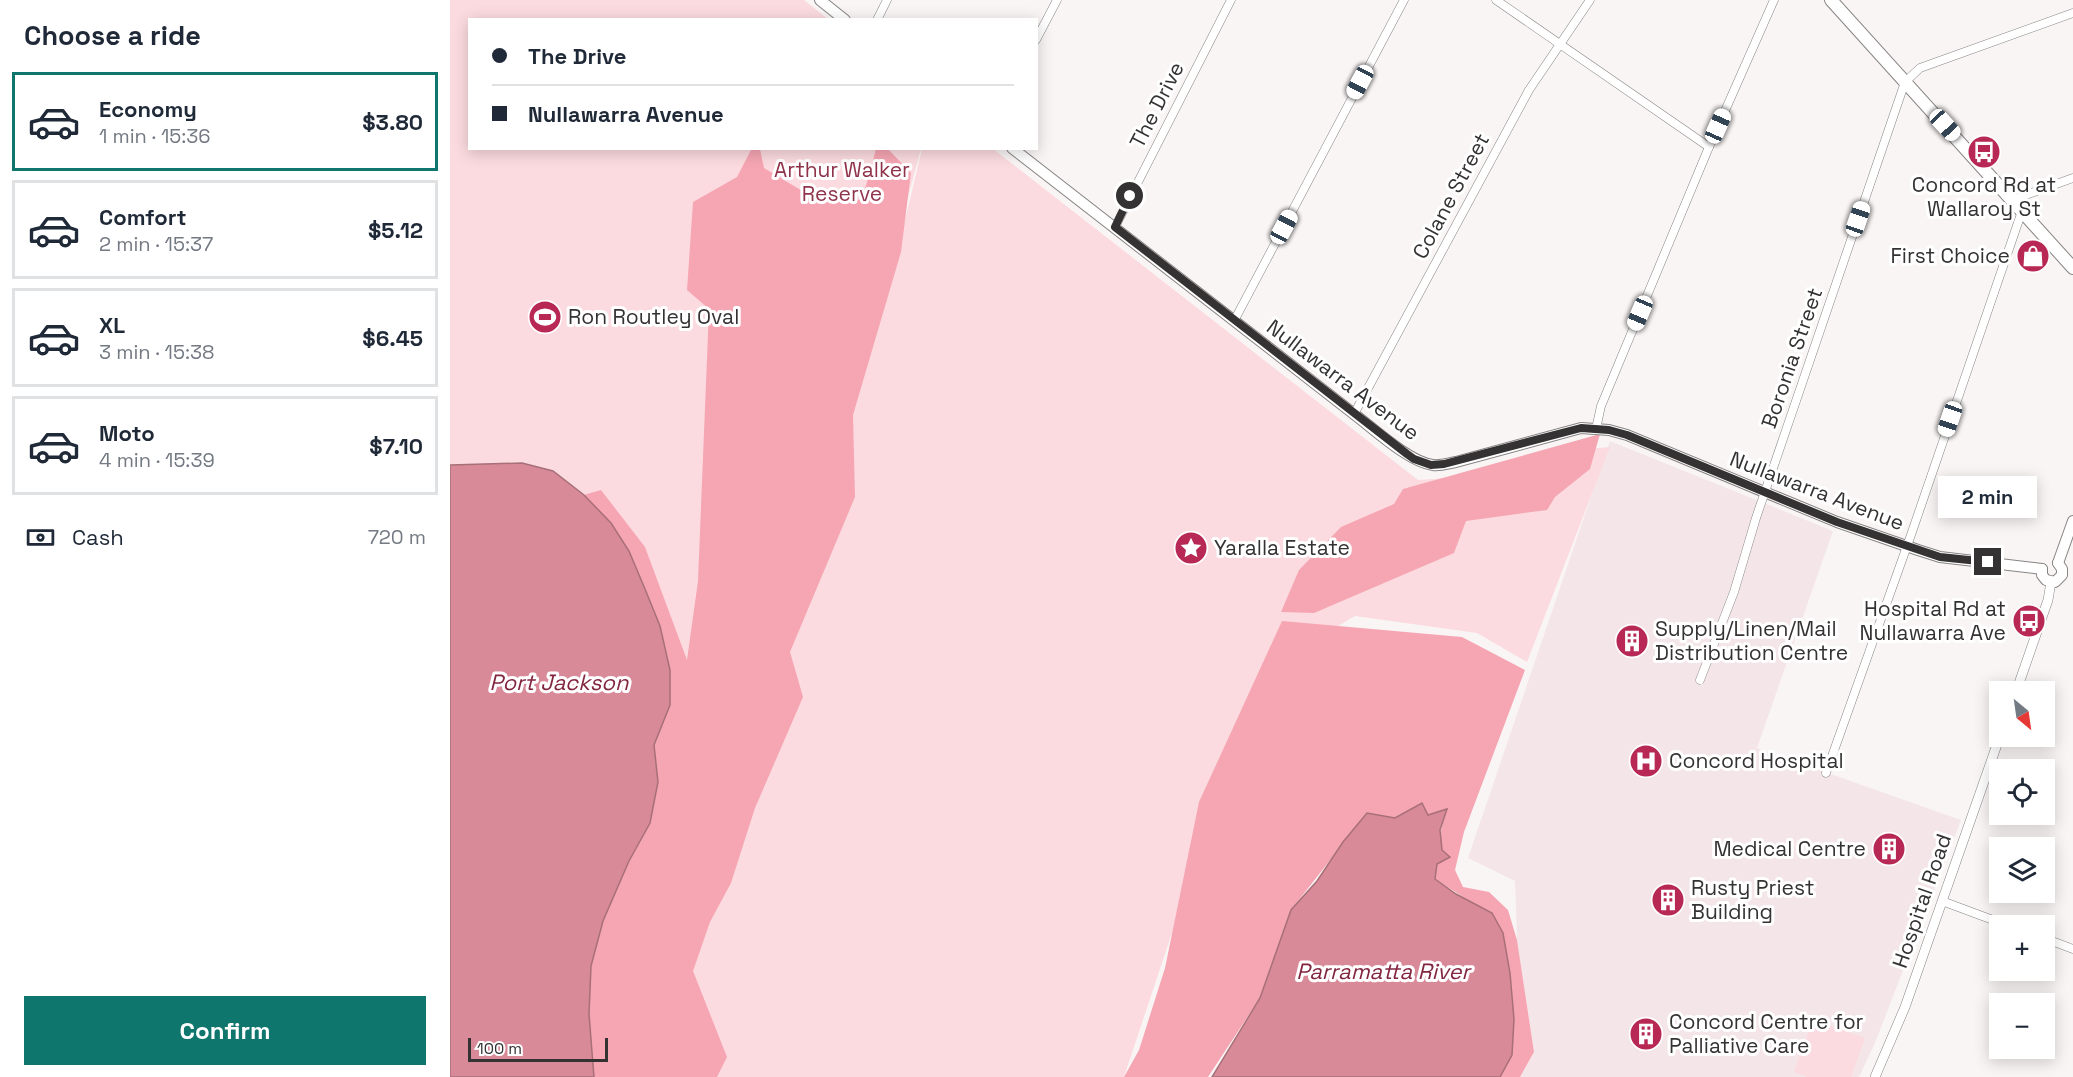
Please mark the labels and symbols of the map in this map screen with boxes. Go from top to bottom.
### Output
street label: The Drive [1123,57,1190,152]
car [1344,62,1376,102]
car [1702,106,1734,146]
car [1926,106,1964,144]
street label: Colane Street [1406,128,1495,263]
bus stop icon: Concord Rd at Wallaroy St [1966,134,2002,170]
park label: Arthur Walker Reserve [774,156,910,207]
place label: Concord Rd at Wallaroy St [1912,171,2056,222]
route start [1116,182,1143,209]
car [1844,199,1872,239]
car [1268,207,1300,247]
shop icon: First Choice [2015,238,2051,274]
place label: First Choice [1890,242,2010,269]
street label: Boronia Street [1755,284,1828,432]
car [1625,293,1655,333]
sports icon: Ron Routley Oval [527,299,563,335]
place label: Ron Routley Oval [568,303,739,330]
street label: Nullawarra Avenue [1261,313,1425,446]
car [1936,399,1964,439]
street label: Nullawarra Avenue [1726,445,1908,536]
callout: 2 min [1938,475,2038,517]
place icon: Yaralla Estate [1173,530,1209,566]
place label: Yaralla Estate [1214,534,1350,561]
route end [1974,548,2001,575]
place label: Hospital Rd at Nullawarra Ave [1859,595,2006,646]
bus stop icon: Hospital Rd at Nullawarra Ave [2011,603,2047,639]
place label: Supply/Linen/Mail Distribution Centre [1655,615,1848,666]
building icon: Supply/Linen/Mail Distribution Centre [1614,623,1650,659]
water label: Port Jackson [490,668,629,696]
north arrow [1989,681,2055,747]
hospital icon: Concord Hospital [1628,743,1664,779]
place label: Concord Hospital [1669,747,1844,774]
street label: Hospital Road [1886,830,1957,972]
building icon: Medical Centre [1871,831,1907,867]
place label: Medical Centre [1713,835,1866,862]
place label: Rusty Priest Building [1691,874,1814,925]
building icon: Rusty Priest Building [1650,882,1686,918]
water label: Parramatta River [1296,957,1472,985]
place label: Concord Centre for Palliative Care [1669,1008,1864,1059]
building icon: Concord Centre for Palliative Care [1628,1016,1664,1052]
scale bar [468,1035,608,1062]

